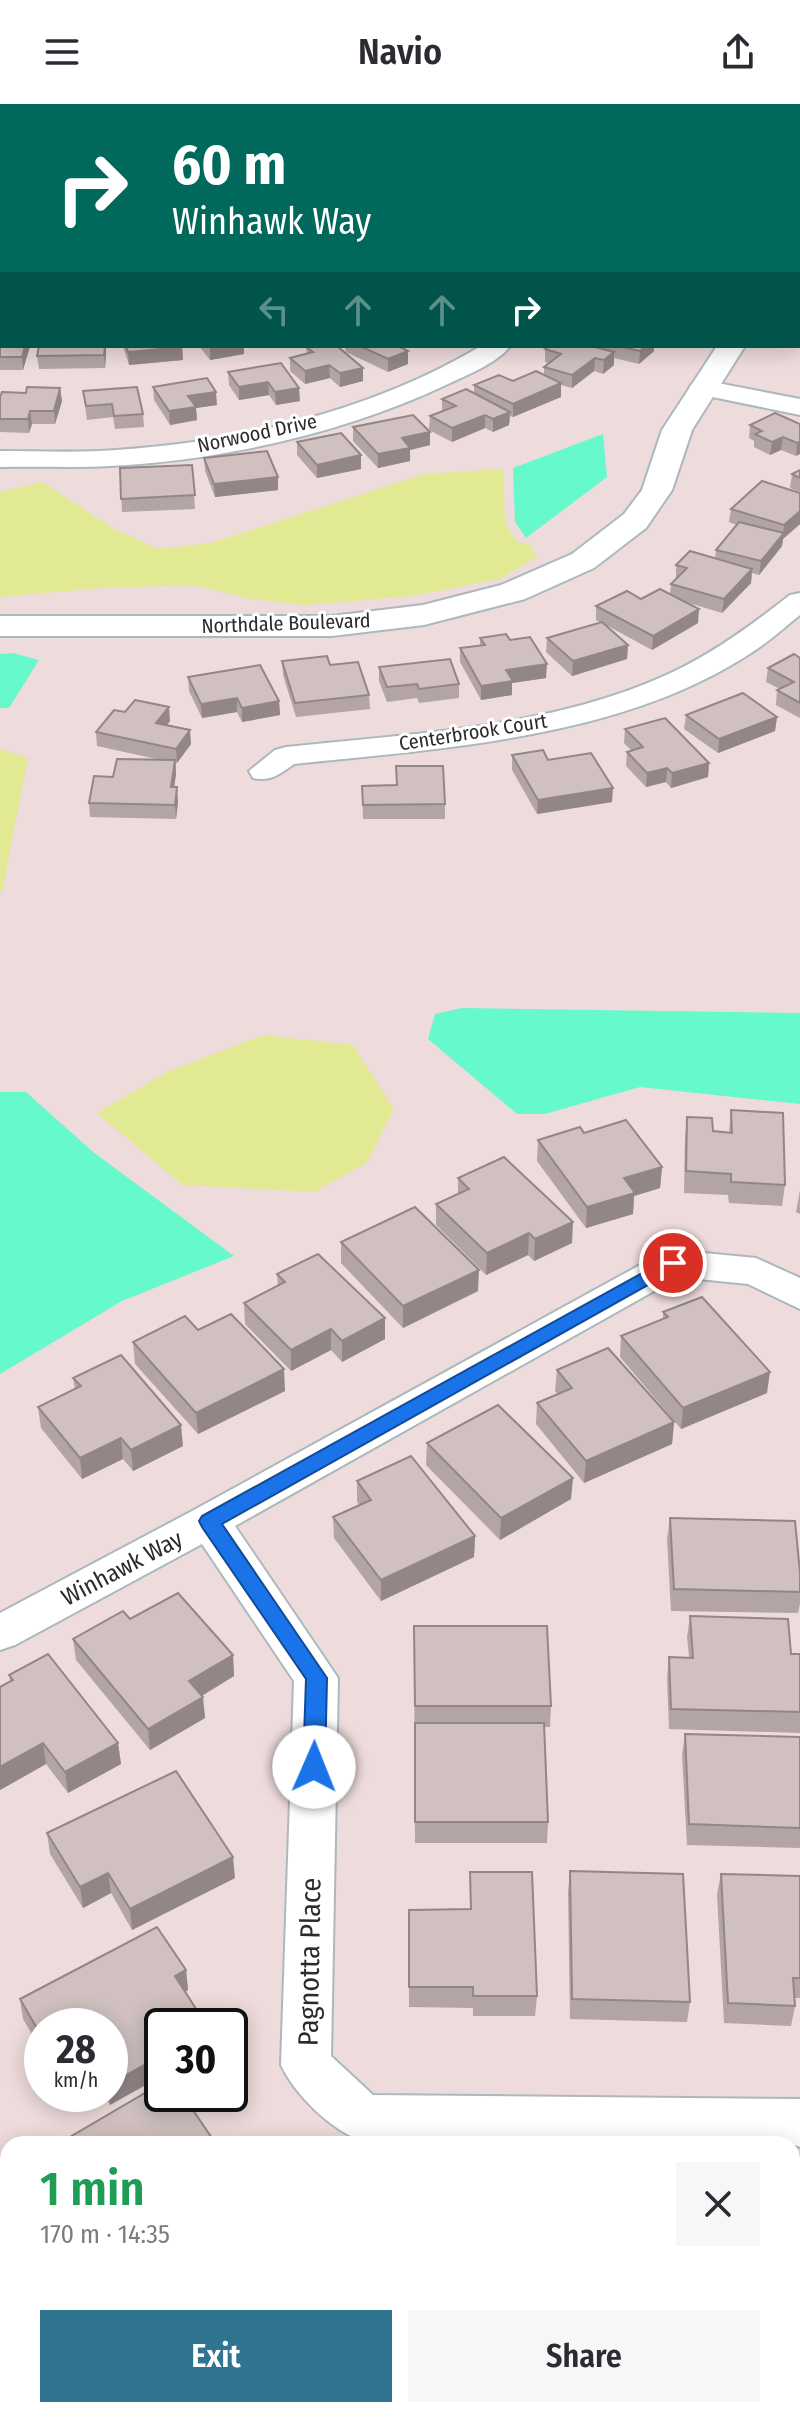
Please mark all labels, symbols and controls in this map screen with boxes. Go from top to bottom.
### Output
icon: menu [40,30,84,74]
text: Navio [358,30,442,74]
icon: share [716,30,760,74]
text: 60 m [172,132,286,199]
icon: right [40,136,144,240]
text: Winhawk Way [172,200,371,244]
icon: left [252,288,296,332]
icon: ahead [336,288,380,332]
icon: ahead [420,288,464,332]
icon: right [504,288,548,332]
street label: Norwood Drive [195,409,319,457]
street label: Northdale Boulevard [201,608,371,638]
street label: Centerbrook Court [397,708,549,756]
pin [639,1229,707,1297]
icon: arrive [651,1241,695,1285]
street label: Winhawk Way [57,1524,187,1612]
position arrow [272,1725,356,1809]
street label: Pagnotta Place [292,1878,327,2046]
speed limit sign: 30 [144,2008,248,2112]
text: 28 [56,2026,96,2074]
text: km/h [54,2068,98,2092]
text: 1 min [40,2160,145,2218]
button: close [676,2162,760,2246]
text: 170 m · 14:35 [40,2219,170,2250]
button: Exit [40,2310,392,2402]
button: Share [408,2310,760,2402]

